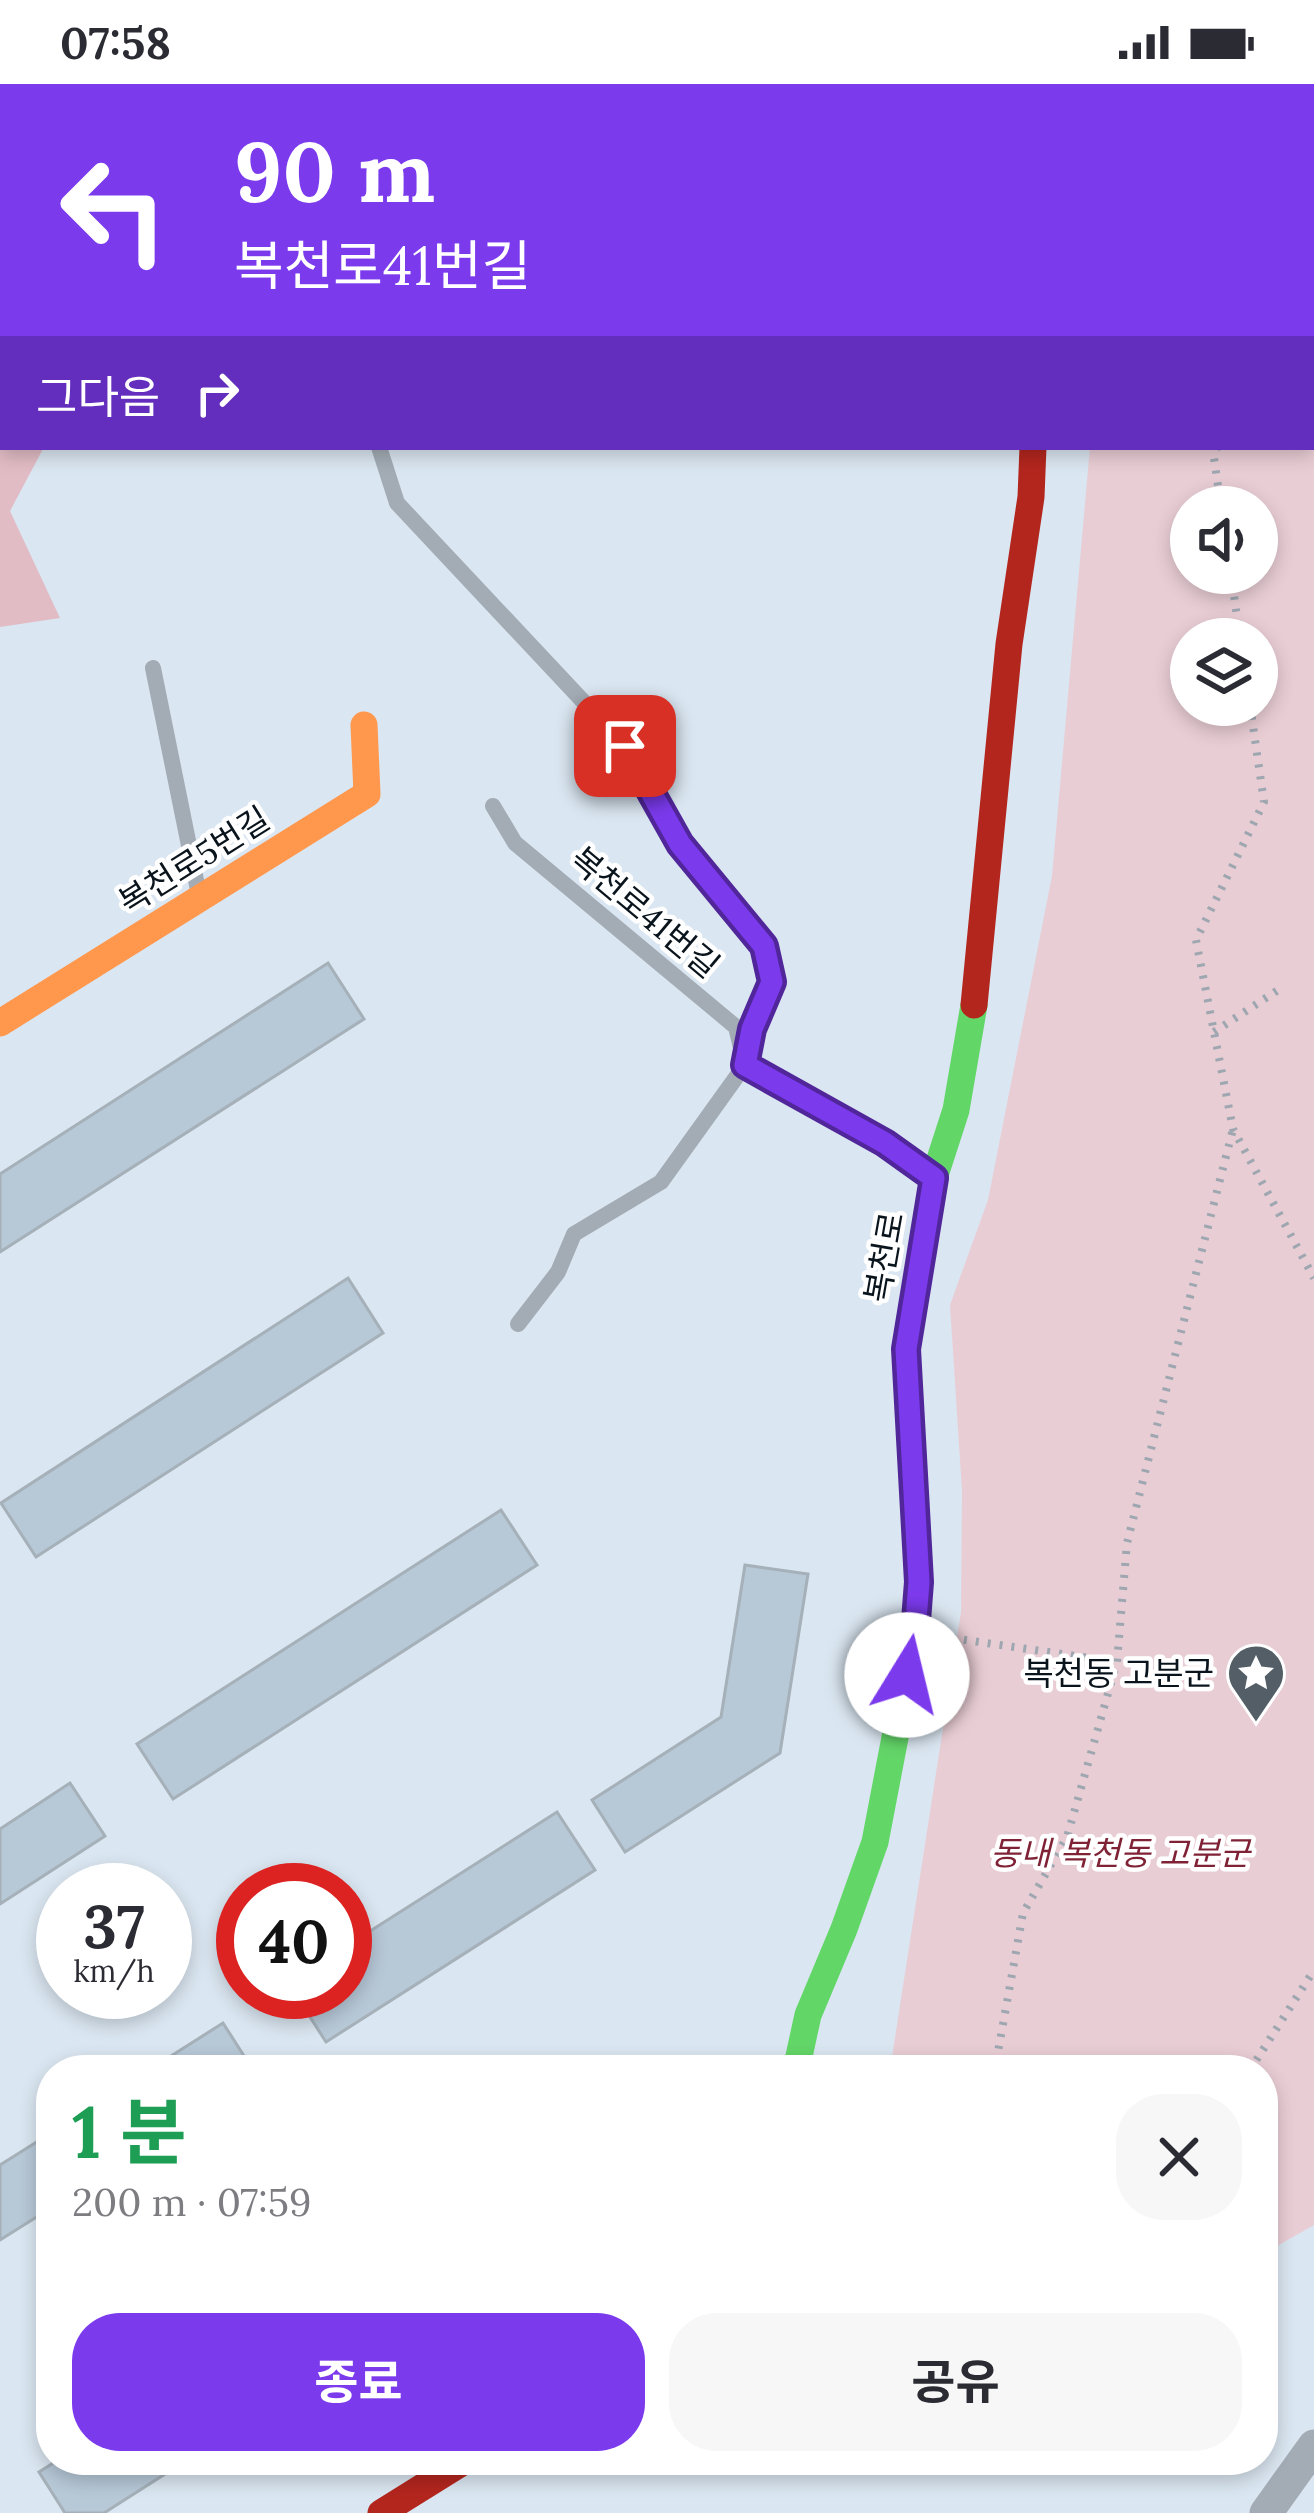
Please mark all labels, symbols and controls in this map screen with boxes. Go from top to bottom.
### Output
text: 07:58 [60,14,171,71]
text: 90 m [234,117,435,225]
icon: left [36,132,192,288]
text: 복천로41번길 [234,231,531,300]
icon: right [184,360,250,426]
text: 그다음 [36,368,160,425]
map controls [1170,486,1278,726]
button: sound [1170,486,1278,594]
button: layers [1170,618,1278,726]
pin [574,695,676,797]
icon: arrive [592,713,658,779]
street label: 복천로5번길 [111,797,277,923]
street label: 복천로41번길 [562,838,728,986]
street label: 복천로 [855,1208,913,1306]
position arrow [844,1612,970,1738]
place icon: 복천동 고분군 [1225,1642,1287,1724]
place label: 복천동 고분군 [1023,1652,1214,1694]
park label: 동내 복천동 고분군 [990,1832,1253,1874]
speed limit sign: 40 [216,1863,372,2019]
text: 37 [83,1888,145,1964]
text: km/h [73,1952,155,1990]
text: 1 분 [72,2086,186,2178]
button: close [1116,2094,1242,2220]
text: 200 m · 07:59 [72,2177,312,2227]
button: 종료 [72,2313,645,2451]
button: 공유 [669,2313,1242,2451]

